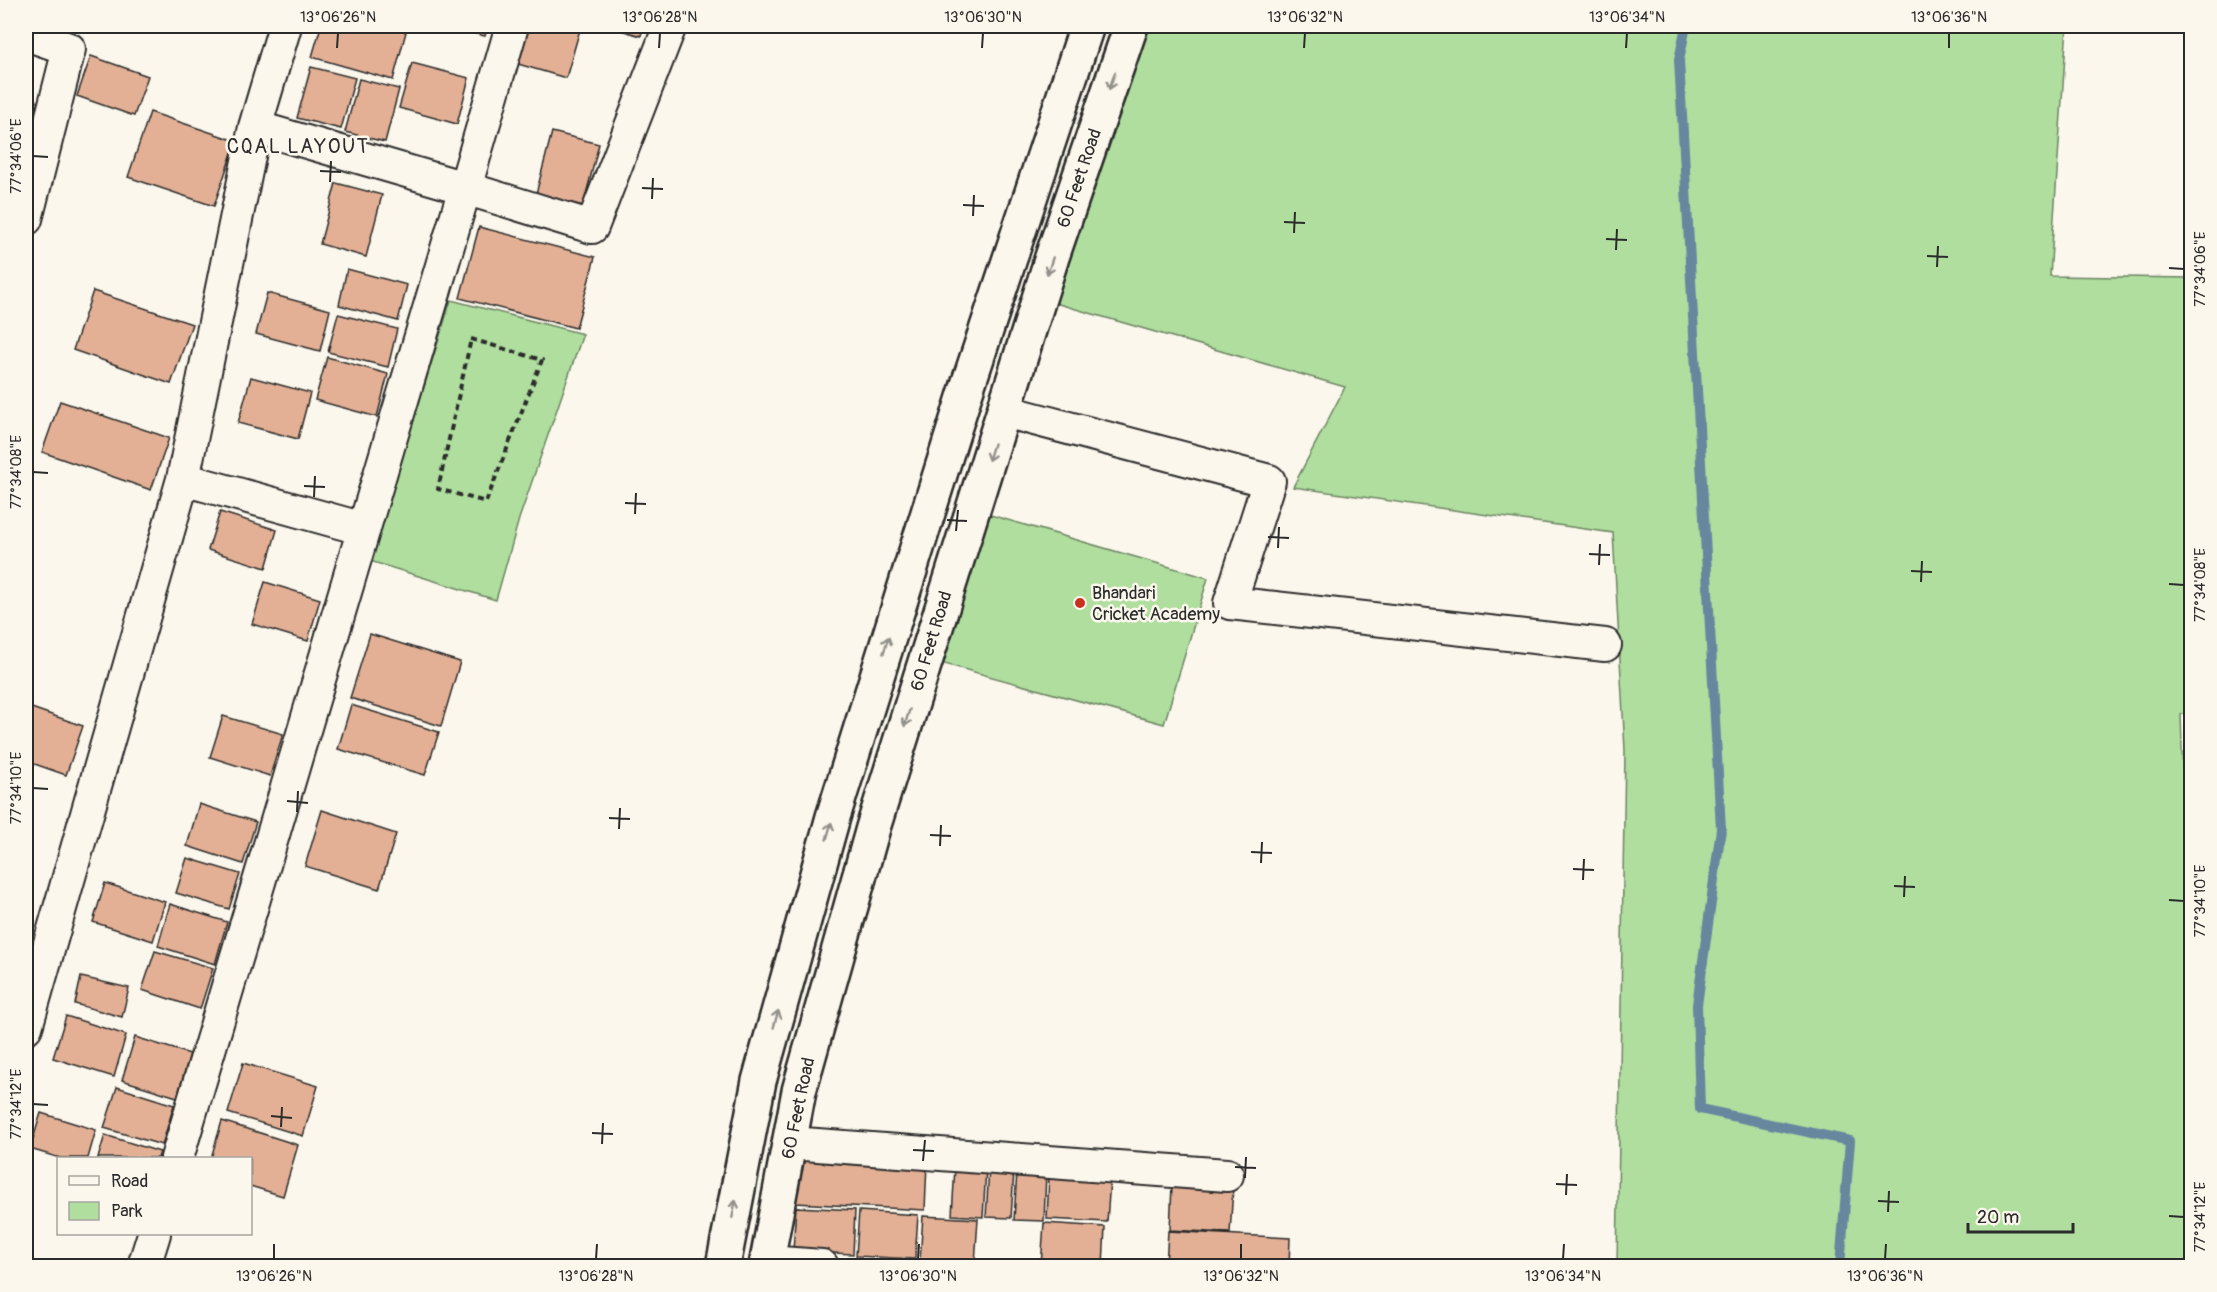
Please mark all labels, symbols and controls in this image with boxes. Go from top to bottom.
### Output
text: 13°06'26"N [300,8,376,27]
text: 13°06'28"N [623,8,697,27]
text: 13°06'30"N [944,8,1022,27]
text: 13°06'32"N [1267,8,1343,27]
text: 13°06'34"N [1589,8,1665,27]
text: 13°06'36"N [1911,8,1987,27]
one-way arrow [1106,71,1117,90]
text: 77°34'06"E [7,118,26,194]
street label: 60 Feet Road [1052,126,1107,231]
district label: CQAL LAYOUT [227,134,369,159]
text: 77°34'06"E [2191,231,2210,307]
one-way arrow [1044,256,1055,275]
text: 77°34'08"E [7,435,26,509]
one-way arrow [985,442,996,461]
text: 77°34'08"E [2191,548,2210,622]
place label: Bhandari Cricket Academy [1092,582,1220,626]
street label: 60 Feet Road [905,588,958,694]
marker: Bhandari Cricket Academy [1073,596,1087,610]
one-way arrow [882,636,893,655]
one-way arrow [901,708,912,727]
text: 77°34'10"E [7,752,26,824]
one-way arrow [824,822,835,841]
text: 77°34'10"E [2191,865,2210,937]
one-way arrow [771,1010,782,1029]
street label: 60 Feet Road [777,1055,820,1161]
text: 77°34'12"E [7,1068,26,1139]
legend [57,1157,252,1235]
text: Road [111,1170,148,1193]
text: 77°34'12"E [2191,1181,2210,1252]
scale bar [1968,1196,2073,1234]
text: Park [111,1200,143,1223]
one-way arrow [729,1200,740,1219]
text: 20 m [1977,1206,2019,1229]
text: 13°06'26"N [236,1267,312,1286]
text: 13°06'28"N [559,1267,633,1286]
text: 13°06'30"N [879,1267,957,1286]
text: 13°06'32"N [1203,1267,1279,1286]
text: 13°06'34"N [1525,1267,1601,1286]
text: 13°06'36"N [1847,1267,1923,1286]

